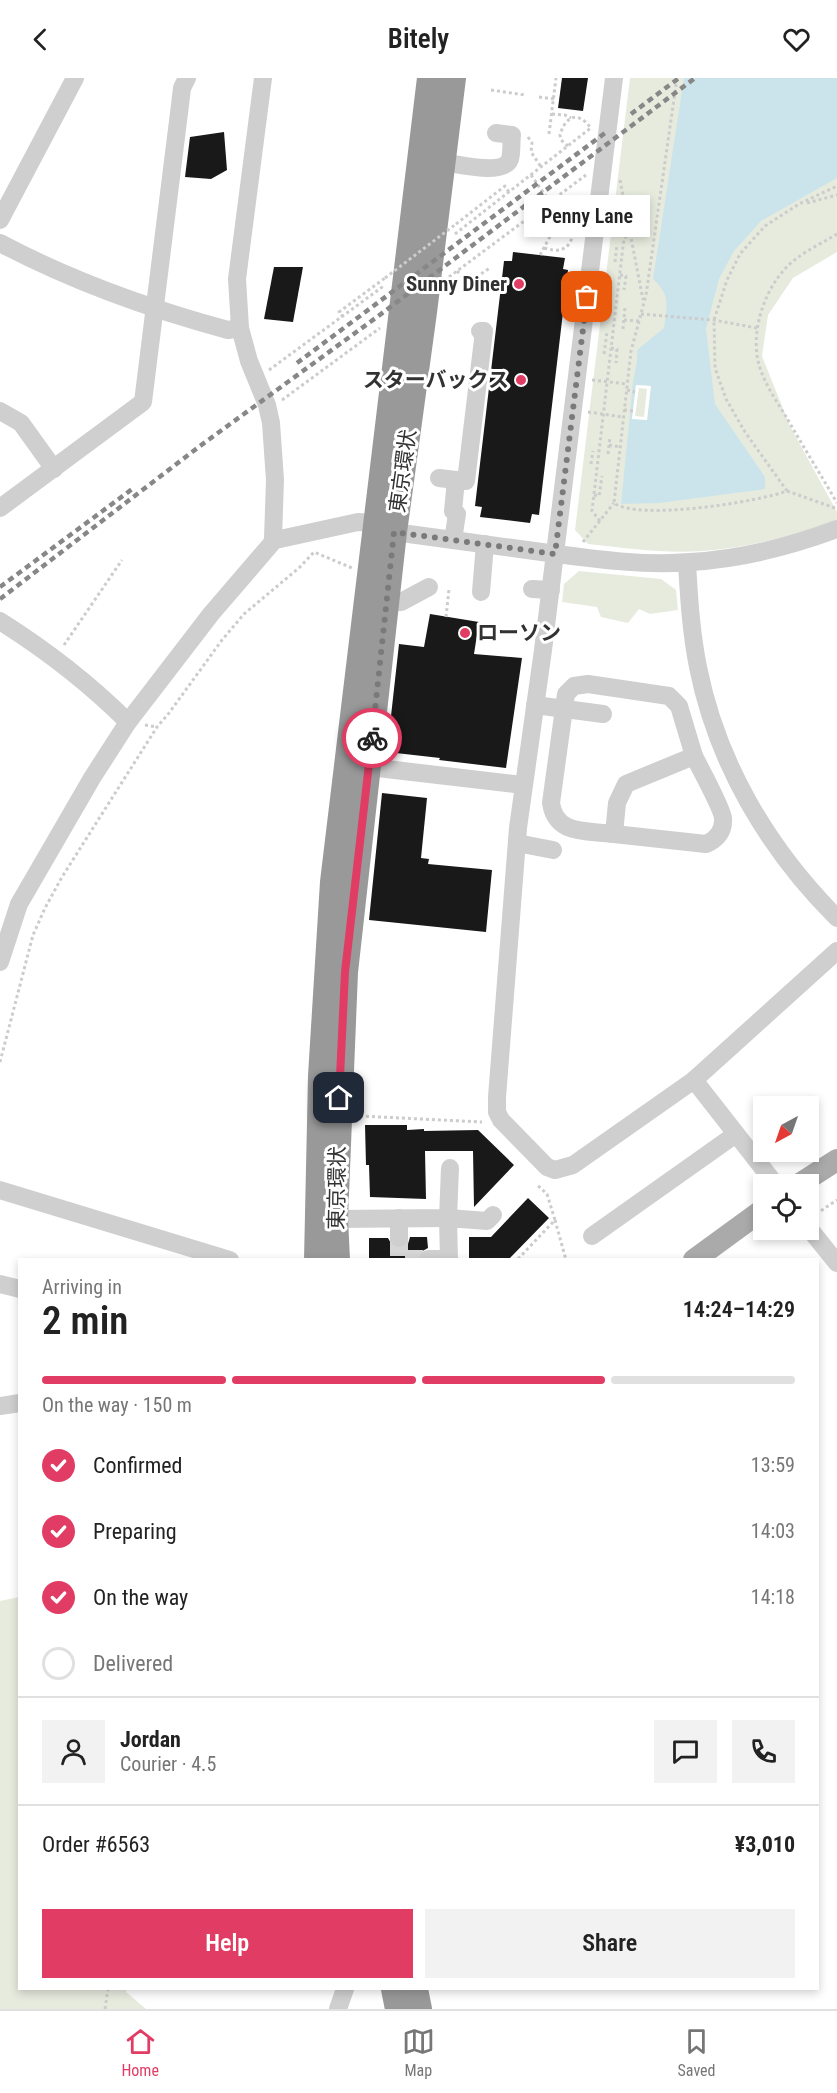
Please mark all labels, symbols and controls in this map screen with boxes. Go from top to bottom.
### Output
icon: back [24,23,57,56]
text: Bitely [388,23,449,55]
icon: heart [780,23,813,56]
callout: Penny Lane [524,195,650,237]
text: Penny Lane [541,204,633,228]
pin [561,271,612,322]
place label: Sunny Diner [406,272,507,296]
marker: Sunny Diner [512,277,526,291]
icon: bag [570,280,603,313]
place label: スターバックス [363,368,509,392]
marker: スターバックス [514,373,528,387]
street label: 東京環状 [385,428,421,514]
place label: ローソン [477,621,561,645]
marker: ローソン [458,626,472,640]
courier [342,708,402,768]
icon: bike [356,722,389,755]
pin [313,1072,364,1123]
icon: home [322,1081,355,1114]
north arrow [753,1096,819,1162]
map controls [753,1096,819,1240]
street label: 東京環状 [324,1146,350,1230]
button: locate [753,1174,819,1240]
text: Arriving in [42,1275,122,1299]
text: 14:24–14:29 [683,1297,795,1322]
text: 2 min [42,1298,128,1344]
text: On the way · 150 m [42,1393,192,1417]
icon: check [42,1449,75,1482]
text: Confirmed [93,1453,182,1478]
text: 13:59 [751,1453,795,1477]
icon: check [42,1515,75,1548]
text: Preparing [93,1519,177,1544]
text: 14:03 [751,1519,795,1543]
icon: check [42,1581,75,1614]
text: On the way [93,1585,188,1610]
text: 14:18 [751,1585,795,1609]
text: Delivered [93,1651,173,1676]
button: person [42,1720,105,1783]
button: chat [654,1720,717,1783]
button: phone [732,1720,795,1783]
text: Jordan [120,1727,181,1752]
text: Courier · 4.5 [120,1752,216,1776]
text: Order #6563 [42,1832,150,1857]
text: ¥3,010 [735,1832,795,1857]
button: Help [42,1909,413,1978]
button: Share [425,1909,795,1978]
tab: Home [121,2025,159,2080]
tab: Map [402,2025,435,2080]
tab: Saved [678,2025,716,2080]

